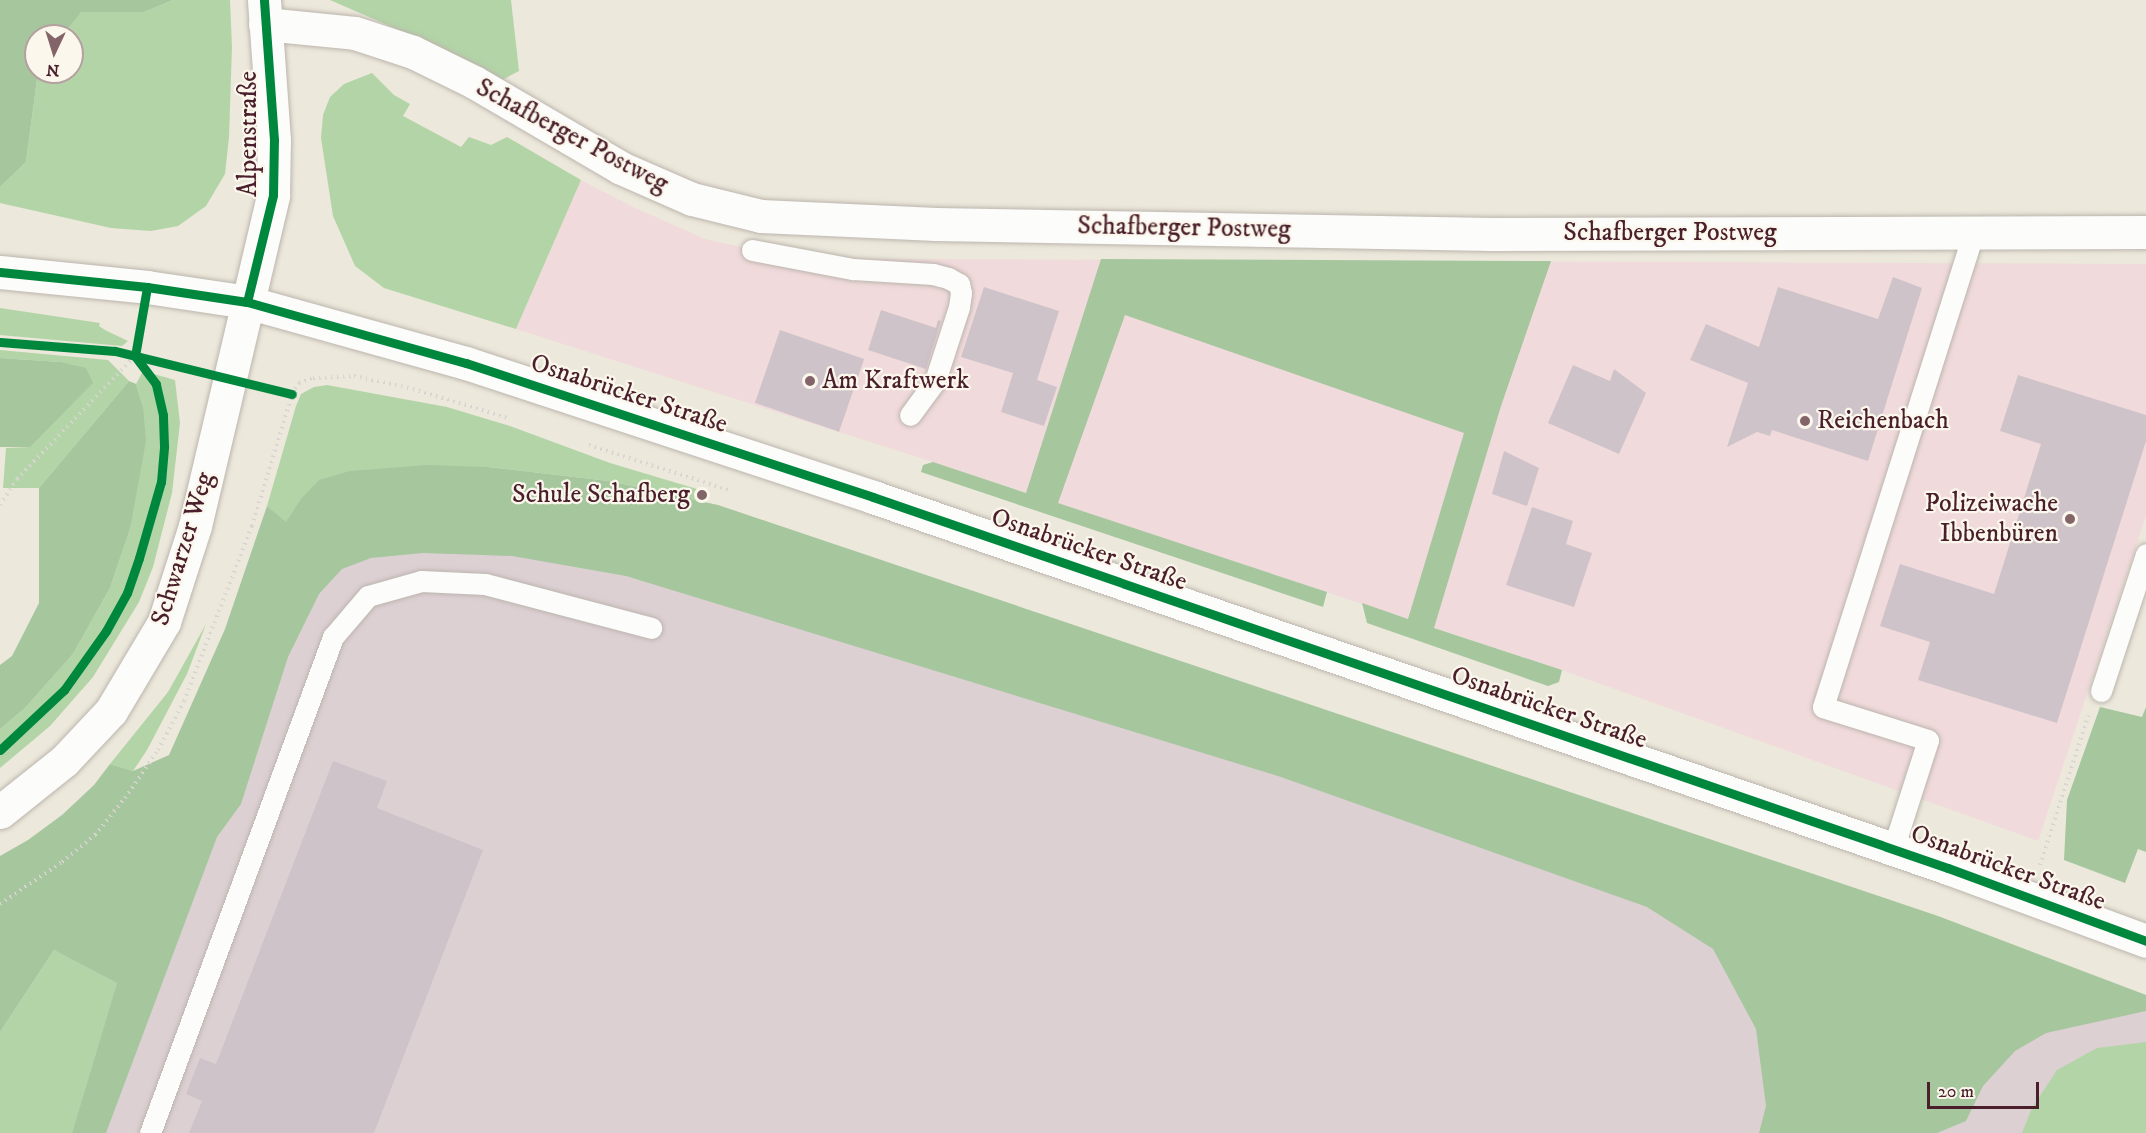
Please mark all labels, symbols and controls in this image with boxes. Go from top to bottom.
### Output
north arrow [24,24,84,84]
text: N [46,60,60,80]
street label: Alpenstraße [233,71,265,197]
street label: Schafberger Postweg [470,72,674,200]
street label: Schafberger Postweg [1077,211,1291,245]
street label: Schafberger Postweg [1563,217,1777,249]
street label: Osnabrücker Straße [527,347,731,441]
place label: Am Kraftwerk [822,365,969,397]
marker: Am Kraftwerk [803,374,817,388]
place label: Reichenbach [1817,405,1949,437]
marker: Reichenbach [1798,414,1812,428]
street label: Schwarzer Weg [145,468,221,630]
place label: Schule Schafberg [512,479,690,511]
marker: Schule Schafberg [695,488,709,502]
place label: Polizeiwache Ibbenbüren [1924,488,2058,550]
street label: Osnabrücker Straße [987,502,1191,598]
marker: Polizeiwache Ibbenbüren [2063,512,2077,526]
street label: Osnabrücker Straße [1447,660,1651,756]
street label: Osnabrücker Straße [1906,818,2110,918]
scale bar [1930,1070,2042,1108]
text: 20 m [1938,1081,1974,1103]

